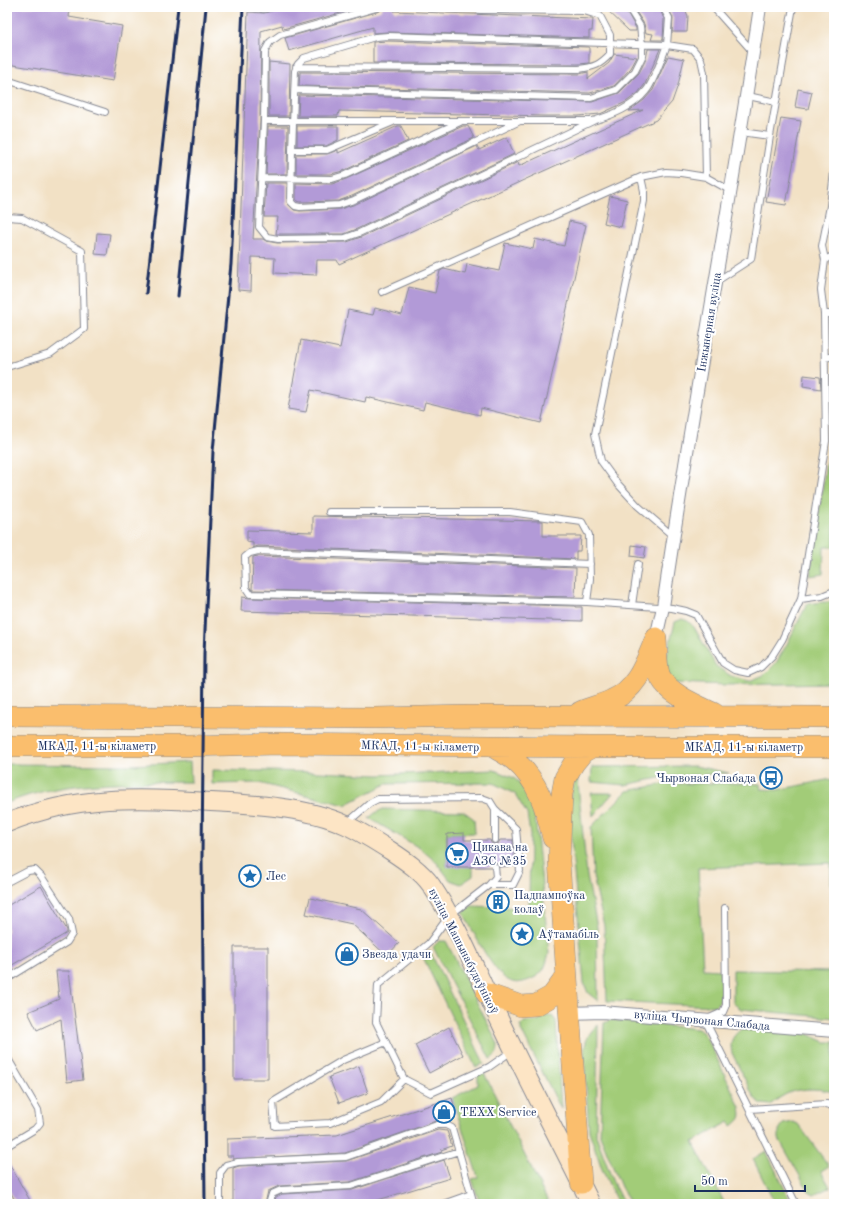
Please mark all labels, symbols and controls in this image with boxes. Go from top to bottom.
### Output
street label: Інжынерная вуліца [695,271,724,373]
street label: МКАД, 11-ы кіламетр [361,739,479,754]
street label: МКАД, 11-ы кіламетр [38,740,156,753]
street label: МКАД, 11-ы кіламетр [685,741,803,754]
bus stop icon: Чырвоная Слабада [758,765,784,791]
place label: Чырвоная Слабада [656,773,756,785]
supermarket icon: Цикава на АЗС №35 [444,841,470,867]
place label: Цикава на АЗС №35 [472,842,528,868]
place icon: Лес [237,863,263,889]
place label: Лес [266,871,286,883]
street label: вуліца Машынабудаўнікоў [426,886,501,1017]
building icon: Падпампоўка колаў [485,889,511,915]
place label: Падпампоўка колаў [514,890,585,916]
place icon: Аўтамабіль [509,921,535,947]
place label: Аўтамабіль [538,928,599,941]
shop icon: Звезда удачи [334,941,360,967]
place label: Звезда удачи [362,949,431,961]
street label: вуліца Чырвоная Слабада [633,1008,771,1033]
shop icon: TEXX Service [431,1099,457,1125]
place label: TEXX Service [460,1107,537,1119]
scale bar [695,1167,805,1193]
text: 50 m [701,1175,728,1188]

